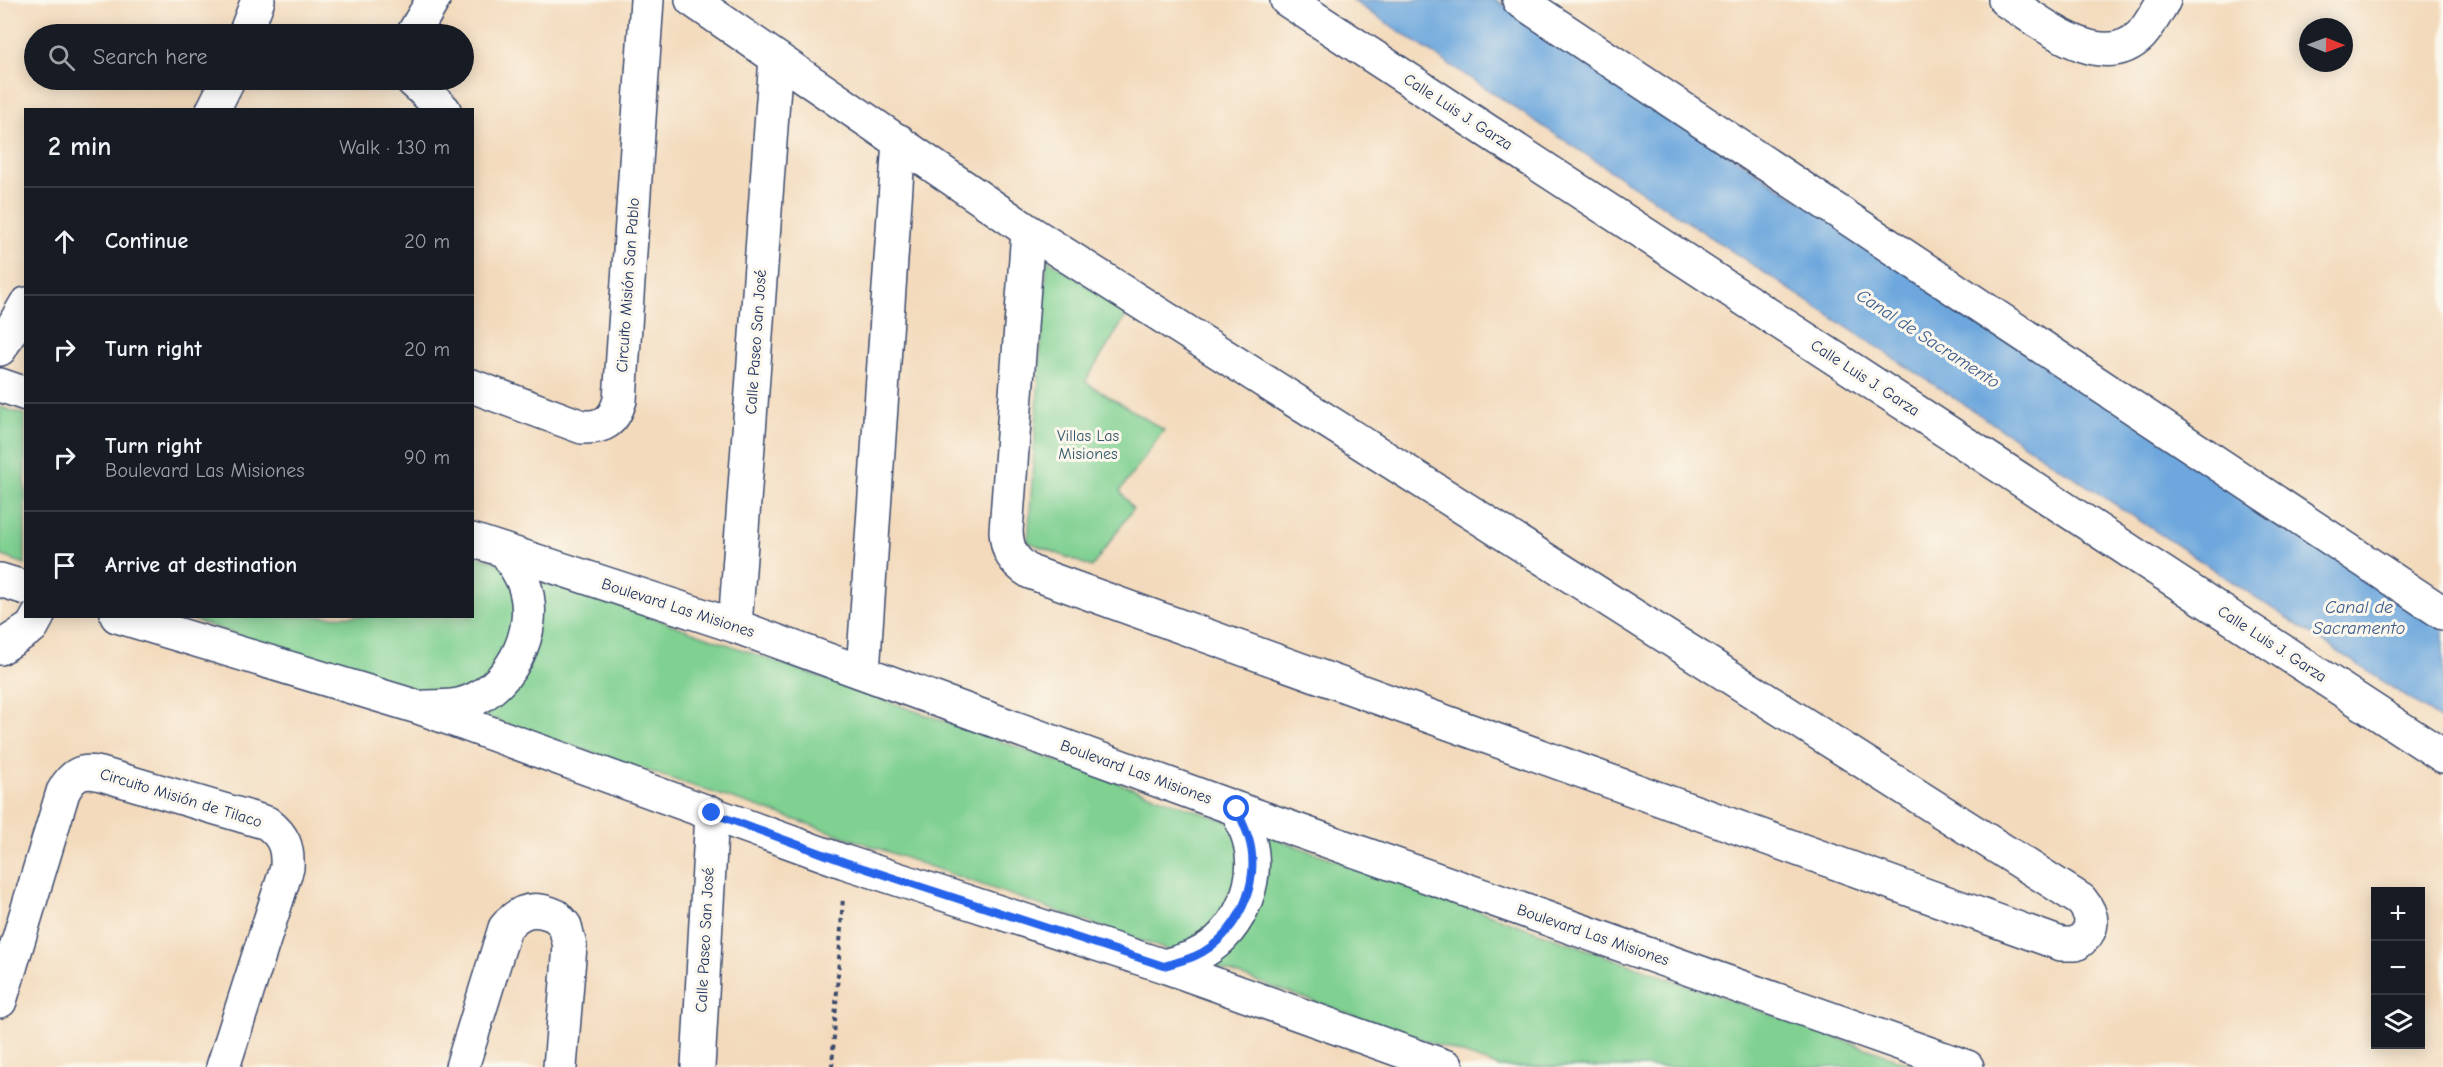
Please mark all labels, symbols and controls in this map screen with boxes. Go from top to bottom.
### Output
north arrow [2299,18,2353,72]
search box [24,24,474,90]
icon: search [45,41,78,74]
text: Search here [93,44,208,70]
street label: Calle Luis J. Garza [1400,70,1516,154]
text: 2 min [48,132,111,162]
text: Walk · 130 m [339,136,450,159]
street label: Circuito Misión San Pablo [613,197,643,373]
icon: ahead [48,225,81,258]
text: Continue [105,228,188,254]
text: 20 m [404,230,450,253]
street label: Calle Paseo San José [742,269,770,415]
water label: Canal de Sacramento [1852,285,2004,393]
icon: right [48,333,81,366]
text: Turn right [105,336,202,362]
street label: Calle Luis J. Garza [1807,336,1923,420]
text: 20 m [404,338,450,361]
park label: Villas Las Misiones [1057,427,1119,463]
text: Turn right [105,433,202,459]
icon: right [48,441,81,474]
text: 90 m [404,446,450,469]
text: Boulevard Las Misiones [105,459,305,482]
icon: arrive [48,549,81,582]
text: Arrive at destination [105,552,297,578]
street label: Boulevard Las Misiones [599,575,757,641]
water label: Canal de Sacramento [2313,597,2405,639]
street label: Calle Luis J. Garza [2214,602,2330,686]
street label: Boulevard Las Misiones [1058,736,1214,808]
street label: Circuito Misión de Tilaco [98,765,264,831]
route start [1223,795,1249,821]
route end [698,799,724,825]
street label: Calle Paseo San José [692,867,718,1013]
map controls [2371,887,2425,1049]
button: + [2371,887,2425,941]
street label: Boulevard Las Misiones [1515,900,1672,970]
button: − [2371,941,2425,995]
button: layers [2371,995,2425,1049]

